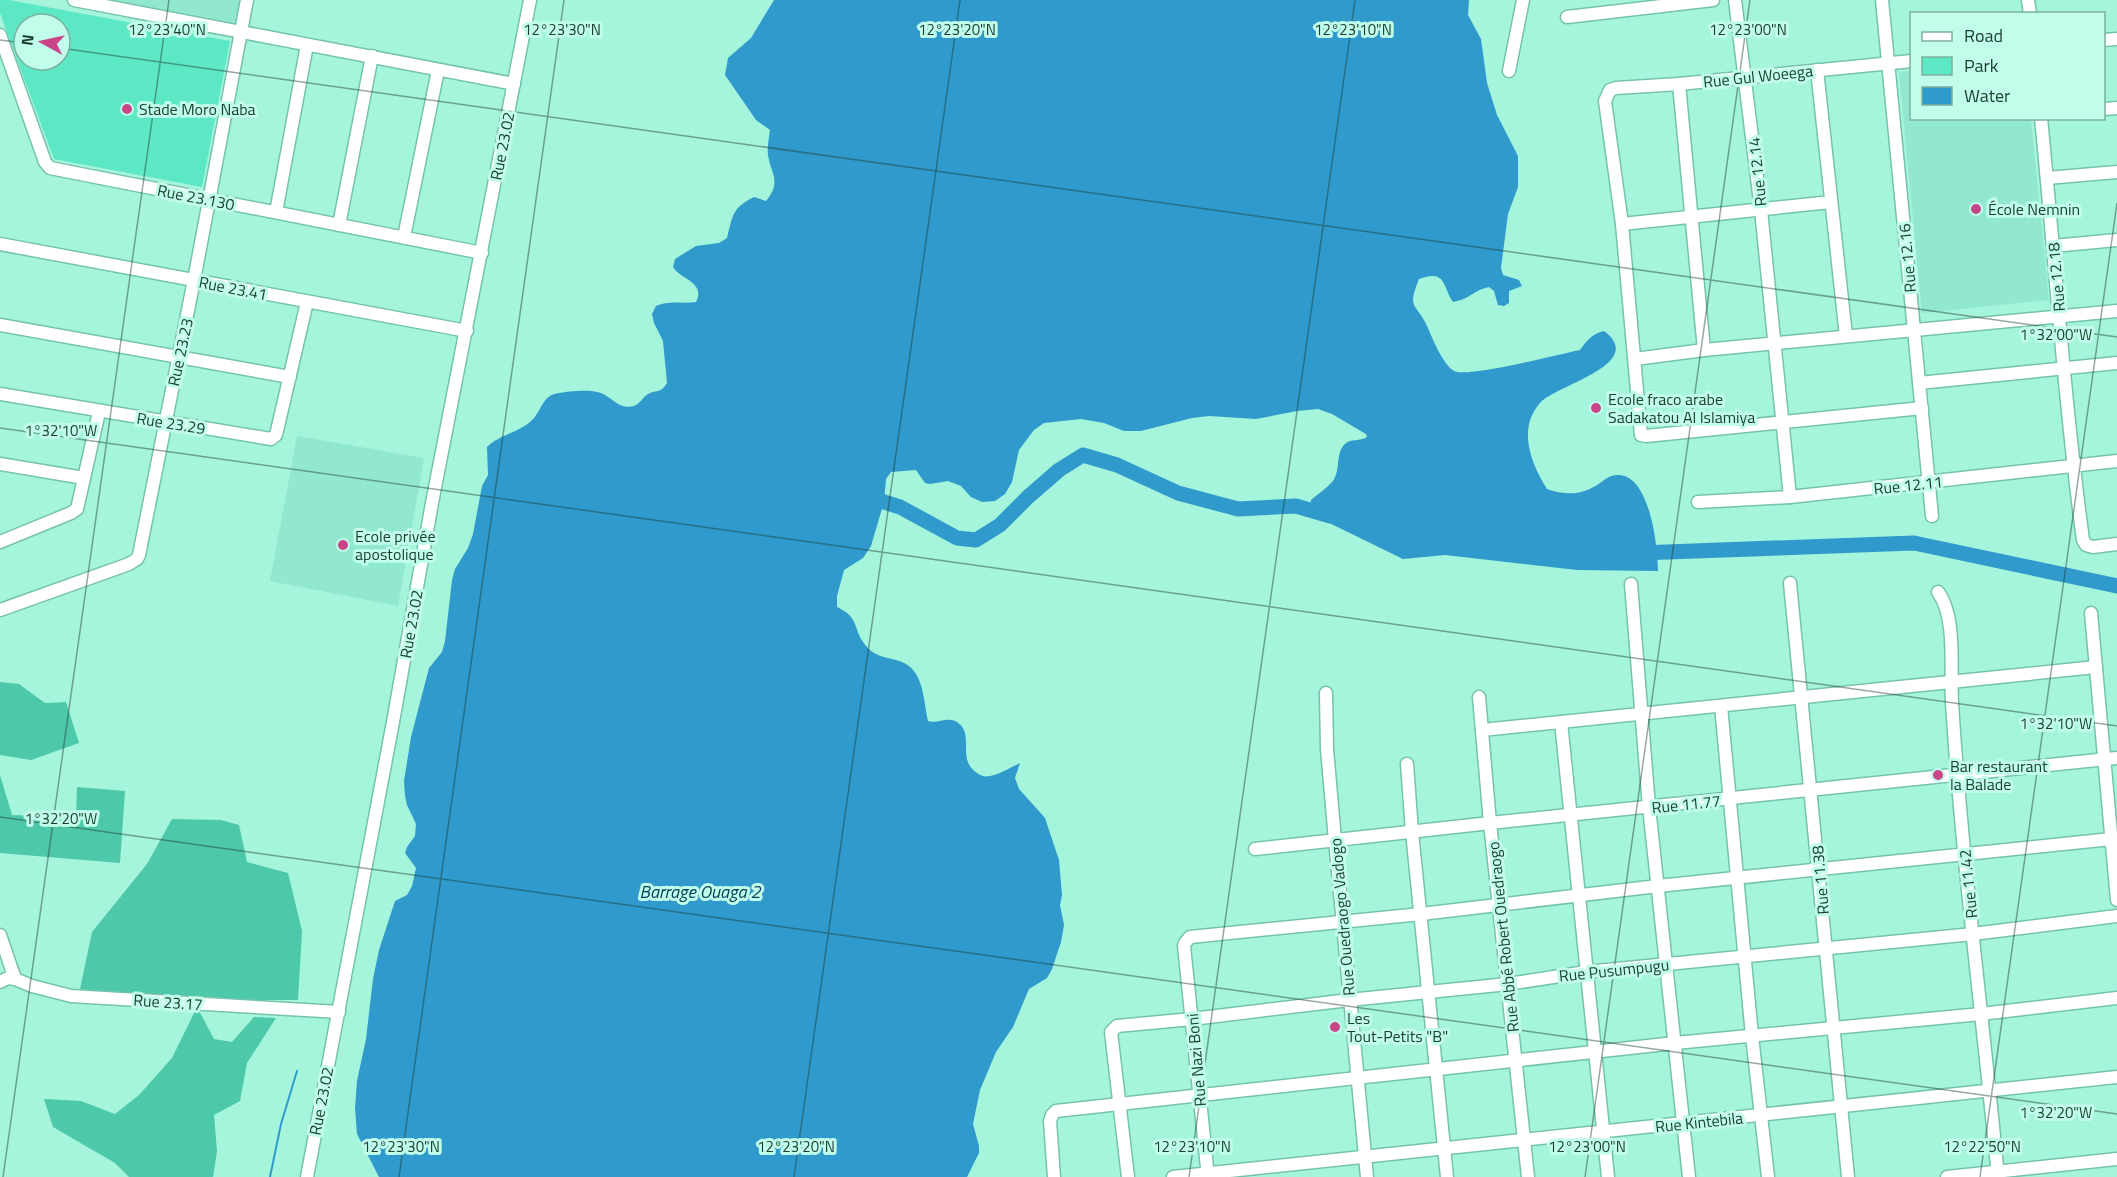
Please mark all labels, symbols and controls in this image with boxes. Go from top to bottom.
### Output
north arrow [12,12,72,72]
legend [1910,12,2105,120]
text: 12°23'40"N [128,18,206,41]
text: 12°23'30"N [523,18,601,41]
text: 12°23'20"N [918,18,996,41]
text: 12°23'10"N [1314,18,1392,41]
text: 12°23'00"N [1709,18,1787,41]
text: Road [1964,22,2003,49]
text: N [14,33,40,47]
text: Park [1964,52,1999,79]
street label: Rue Gul Woeega [1702,58,1814,94]
text: Water [1964,82,2010,109]
place label: Stade Moro Naba [139,97,256,121]
marker: Stade Moro Naba [120,102,134,116]
street label: Rue 23.02 [484,110,520,182]
street label: Rue 12.14 [1741,136,1773,208]
street label: Rue 23.130 [155,178,237,216]
place label: École Nemnin [1988,197,2080,221]
marker: École Nemnin [1969,202,1983,216]
street label: Rue 12.16 [1892,222,1922,294]
street label: Rue 12.18 [2041,241,2071,313]
street label: Rue 23.41 [197,270,269,306]
street label: Rue 23.23 [161,316,199,388]
text: 1°32'00"W [2020,323,2092,346]
place label: Ecole fraco arabe Sadakatou Al Islamiya [1608,387,1755,429]
marker: Ecole fraco arabe Sadakatou Al Islamiya [1589,401,1603,415]
street label: Rue 23.29 [135,406,207,440]
text: 1°32'10"W [25,419,97,442]
street label: Rue 12.11 [1872,469,1944,501]
place label: Ecole privée apostolique [355,524,436,566]
marker: Ecole privée apostolique [336,538,350,552]
street label: Rue 23.02 [393,588,429,660]
text: 1°32'10"W [2020,712,2092,735]
place label: Bar restaurant la Balade [1950,754,2048,796]
marker: Bar restaurant la Balade [1931,768,1945,782]
street label: Rue 11.77 [1650,788,1722,820]
text: 1°32'20"W [25,807,97,830]
street label: Rue Ouedraogo Vadogo [1323,837,1361,997]
street label: Rue Abbé Robert Ouedraogo [1481,841,1525,1033]
street label: Rue 11.38 [1805,844,1835,916]
street label: Rue 11.42 [1952,848,1984,920]
water label: Barrage Ouaga 2 [640,878,761,905]
street label: Rue Pusumpugu [1558,952,1670,988]
street label: Rue 23.17 [133,988,203,1016]
place label: Les Tout-Petits "B" [1347,1006,1448,1048]
street label: Rue Nazi Boni [1180,1012,1212,1108]
marker: Les Tout-Petits "B" [1328,1020,1342,1034]
street label: Rue 23.02 [303,1065,339,1137]
text: 1°32'20"W [2020,1101,2092,1124]
street label: Rue Kintebila [1654,1105,1744,1139]
text: 12°23'30"N [362,1135,440,1158]
text: 12°23'20"N [757,1135,835,1158]
text: 12°23'10"N [1153,1135,1231,1158]
text: 12°23'00"N [1548,1135,1626,1158]
text: 12°22'50"N [1943,1135,2021,1158]

